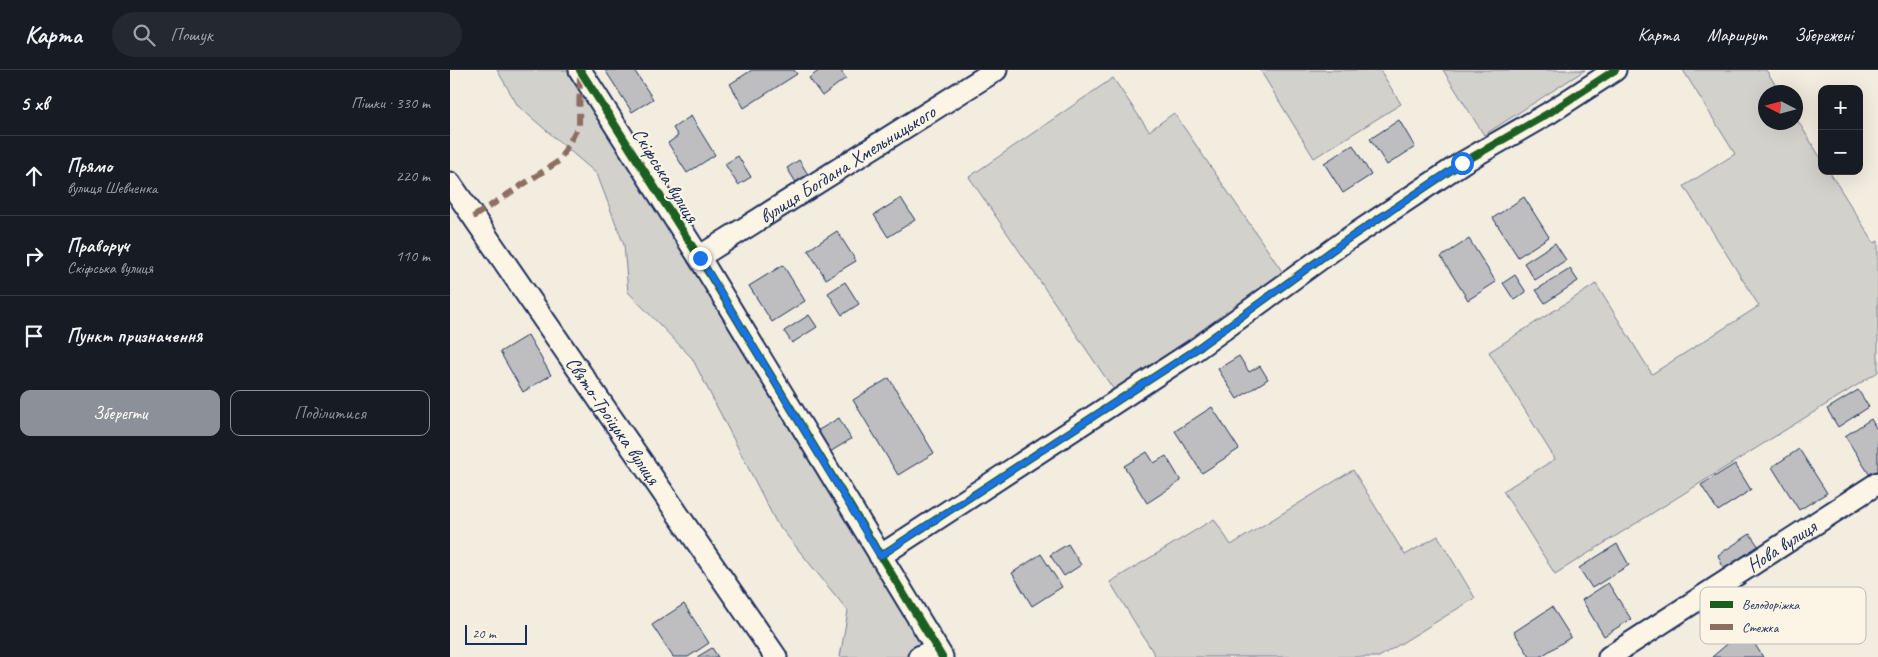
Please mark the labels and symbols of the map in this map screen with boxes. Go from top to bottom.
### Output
north arrow [1758,85,1803,130]
street label: вулиця Богдана Хмельницького [755,99,941,229]
street label: Скіфська вулиця [627,123,705,228]
route start [1451,152,1474,175]
route end [689,247,712,270]
street label: Свято-Троїцька вулиця [560,352,666,490]
street label: Нова вулиця [1742,513,1823,578]
legend [1700,587,1866,644]
text: Велодоріжка [1742,596,1800,613]
text: Стежка [1742,619,1780,636]
scale bar [465,622,528,645]

